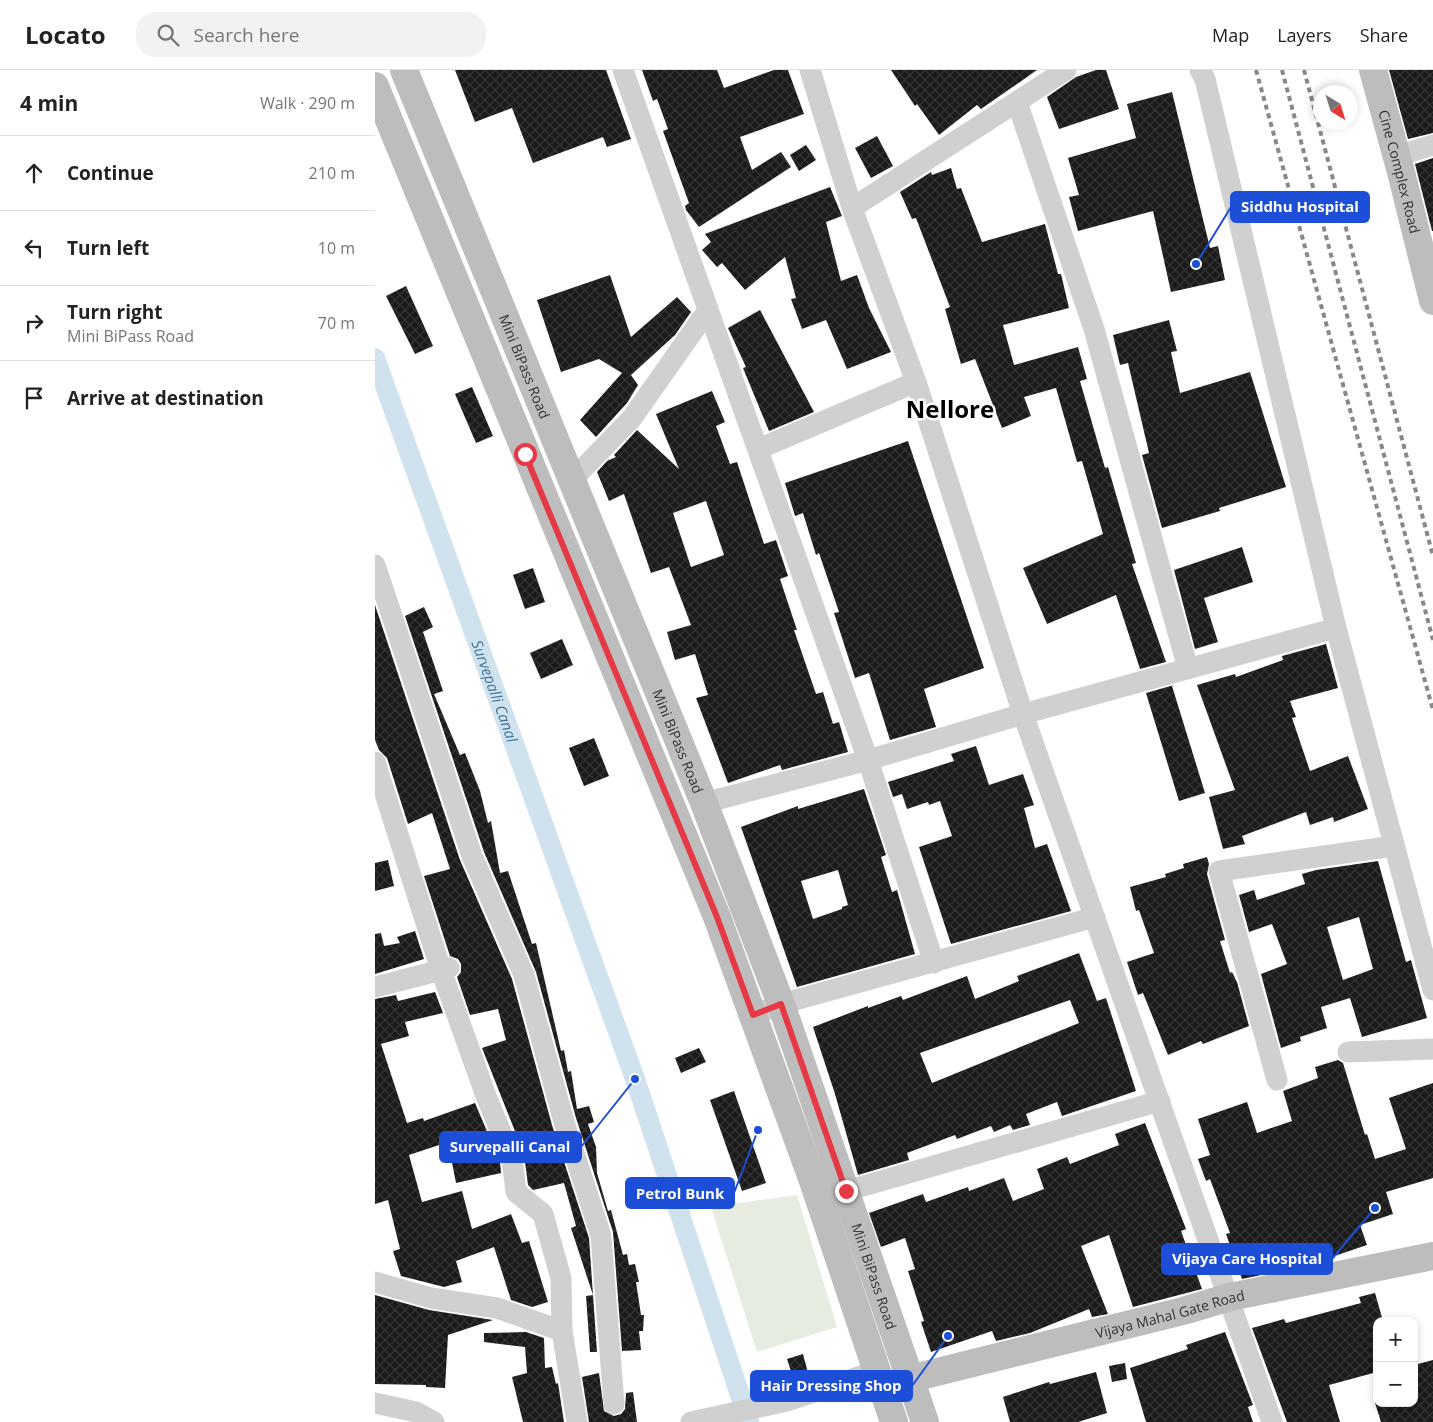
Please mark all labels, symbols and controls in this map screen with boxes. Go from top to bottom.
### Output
search box [136,12,486,57]
text: Locato [25,18,106,51]
icon: search [154,21,182,49]
text: Search here [194,22,299,48]
text: Map [1212,23,1249,47]
text: Layers [1277,23,1332,47]
text: Share [1360,23,1408,47]
north arrow [1313,85,1358,130]
text: 4 min [20,89,78,117]
text: Walk · 290 m [260,92,355,114]
street label: Cine Complex Road [1375,107,1425,235]
icon: ahead [20,159,48,187]
text: Continue [67,160,154,186]
text: 210 m [309,162,355,184]
callout: Siddhu Hospital [1231,192,1369,222]
text: Siddhu Hospital [1241,196,1359,216]
icon: left [20,234,48,262]
text: Turn left [67,235,149,261]
text: 10 m [318,237,355,259]
text: Turn right [67,299,162,325]
icon: right [20,309,48,337]
street label: Mini BiPass Road [495,311,555,421]
text: 70 m [318,312,355,334]
text: Mini BiPass Road [67,325,194,347]
icon: arrive [20,384,48,412]
text: Arrive at destination [67,385,264,411]
district label: Nellore [906,392,994,425]
route start [514,443,537,466]
water label: Survepalli Canal [467,637,523,746]
street label: Mini BiPass Road [649,686,708,796]
callout: Survepalli Canal [440,1132,581,1162]
text: Survepalli Canal [450,1136,570,1156]
callout: Petrol Bunk [626,1178,734,1208]
route end [835,1180,858,1203]
text: Petrol Bunk [636,1183,725,1203]
street label: Mini BiPass Road [848,1220,902,1332]
callout: Vijaya Care Hospital [1162,1244,1332,1274]
text: Vijaya Care Hospital [1172,1248,1322,1268]
street label: Vijaya Mahal Gate Road [1093,1285,1246,1342]
map controls [1373,1317,1418,1407]
button: + [1373,1317,1418,1362]
button: − [1373,1362,1418,1407]
callout: Hair Dressing Shop [751,1371,912,1401]
text: Hair Dressing Shop [760,1375,902,1395]

